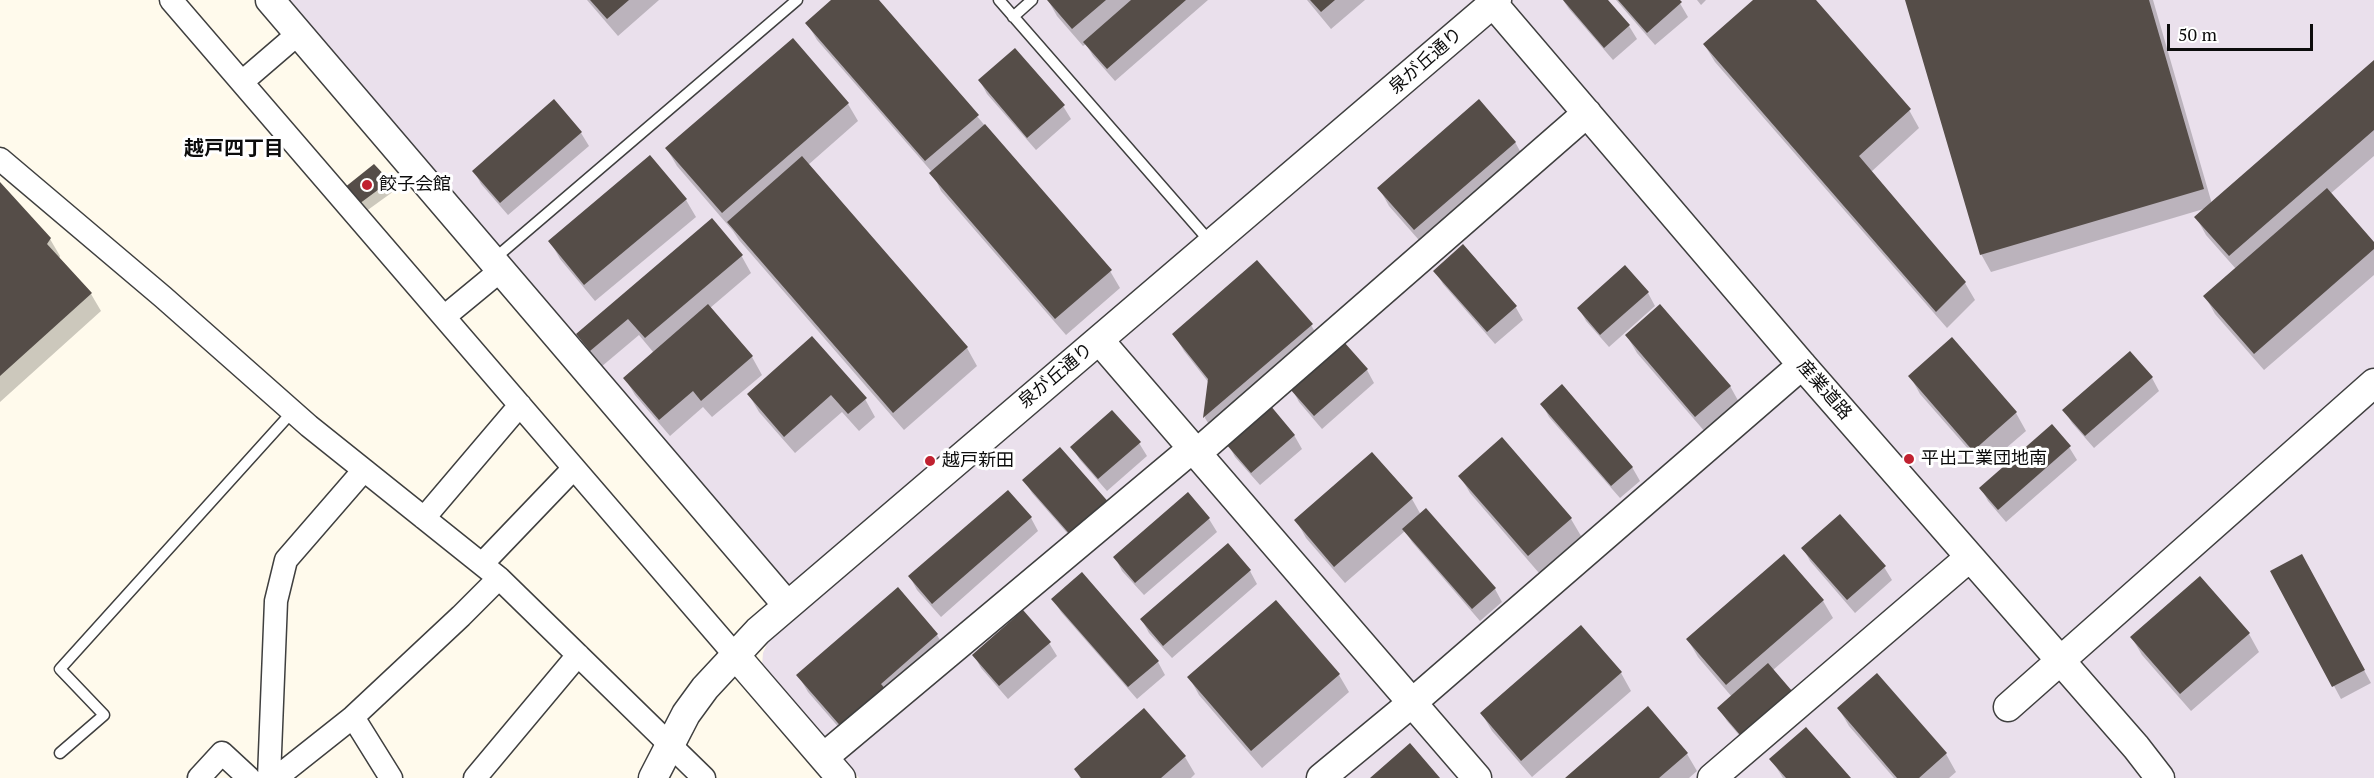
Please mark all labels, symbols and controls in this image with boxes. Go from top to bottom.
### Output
scale bar [2170,12,2316,50]
text: 50 m [2178,22,2217,46]
street label: 泉が丘通り [1385,23,1467,99]
district label: 越戸四丁目 [184,137,284,161]
place label: 餃子会館 [379,174,451,196]
marker: 餃子会館 [360,178,374,192]
street label: 泉が丘通り [1015,339,1097,413]
street label: 産業道路 [1792,356,1856,424]
place label: 平出工業団地南 [1921,448,2047,470]
place label: 越戸新田 [942,450,1014,472]
marker: 平出工業団地南 [1902,452,1916,466]
marker: 越戸新田 [923,454,937,468]

